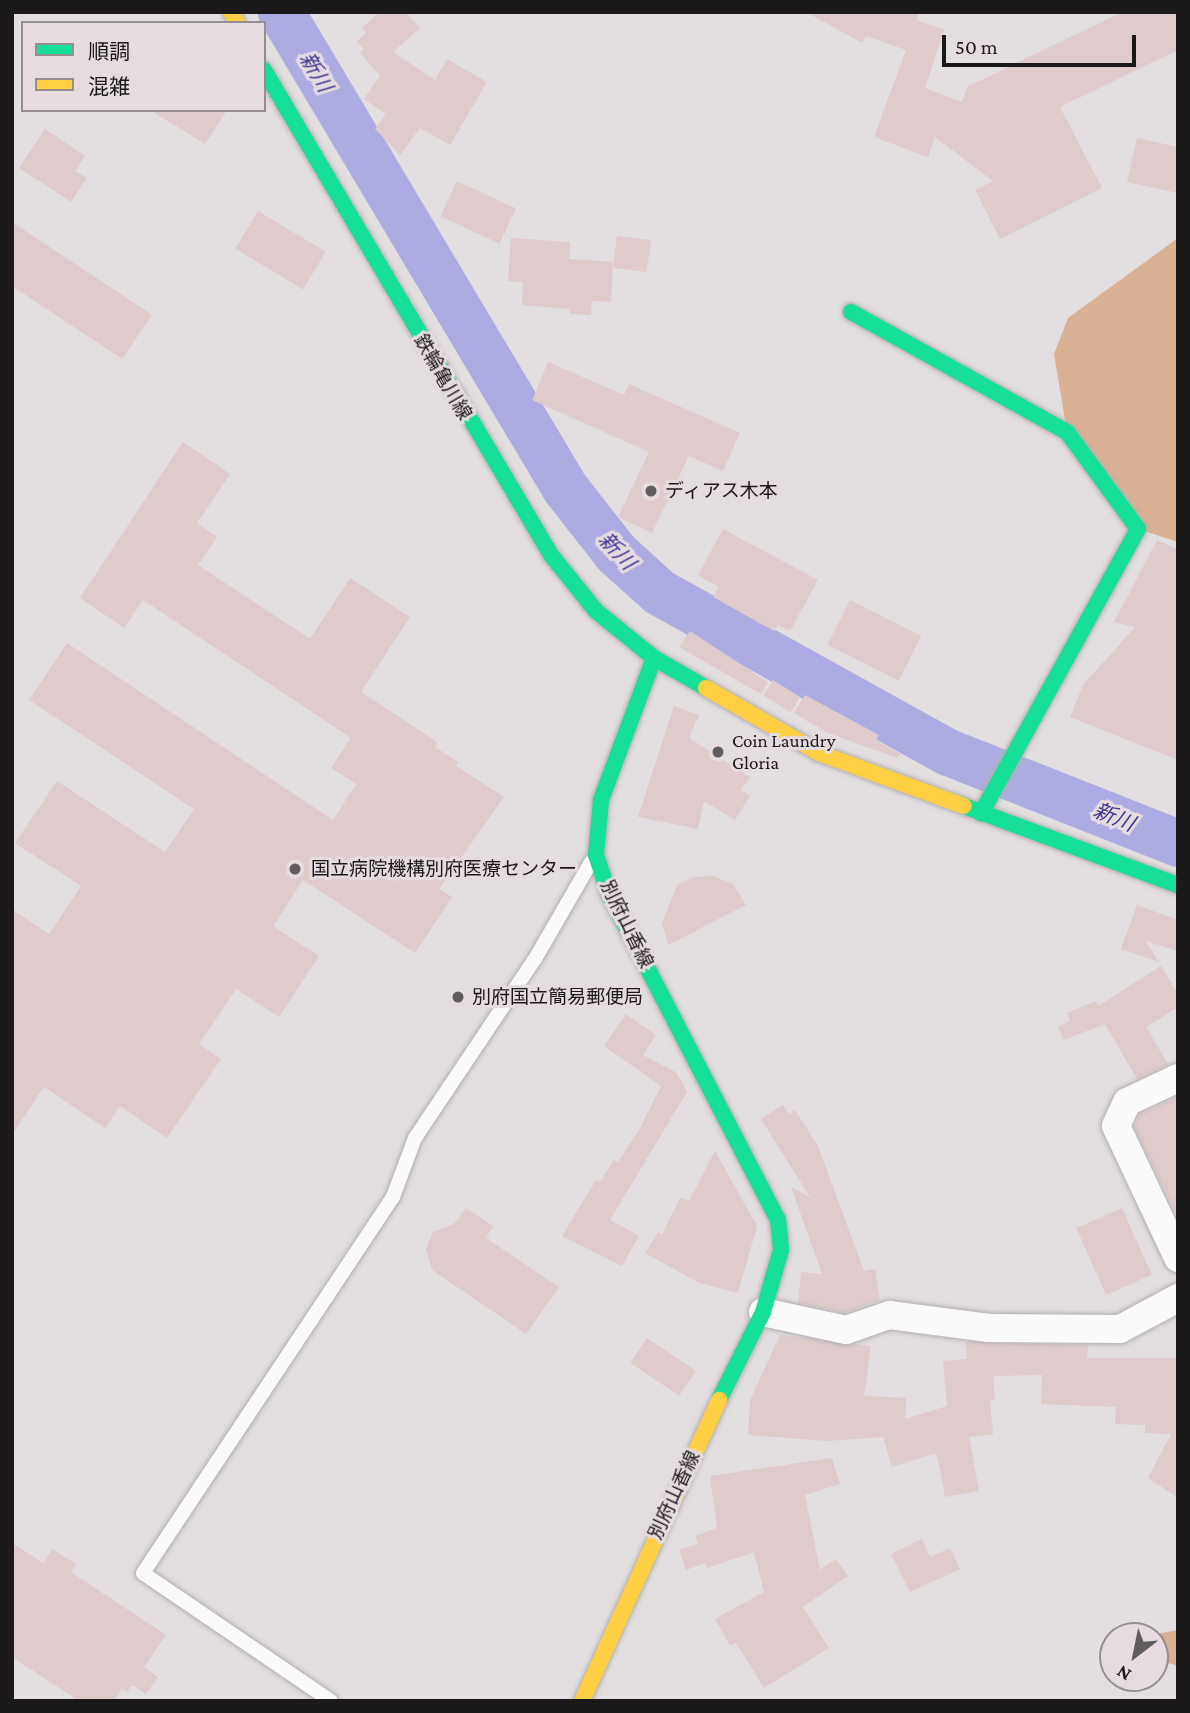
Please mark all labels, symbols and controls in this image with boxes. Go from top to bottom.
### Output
legend [21,21,266,112]
scale bar [945,21,1139,65]
text: 50 m [955,35,998,59]
text: 順調 [88,40,130,64]
water label: 新川 [294,48,338,96]
text: 混雑 [88,75,130,99]
street label: 鉄輪亀川線 [409,330,477,424]
place label: ディアス木本 [665,480,779,502]
marker: ディアス木本 [643,483,659,499]
water label: 新川 [593,527,641,575]
place label: Coin Laundry Gloria [732,730,835,774]
marker: Coin Laundry Gloria [710,744,726,760]
water label: 新川 [1090,797,1138,837]
place label: 国立病院機構別府医療センター [311,858,577,880]
marker: 国立病院機構別府医療センター [285,859,305,879]
street label: 別府山香線 [596,876,658,972]
place label: 別府国立簡易郵便局 [472,986,643,1008]
marker: 別府国立簡易郵便局 [450,989,466,1005]
street label: 別府山香線 [644,1447,704,1543]
north arrow [1099,1622,1169,1692]
text: N [1113,1661,1135,1686]

